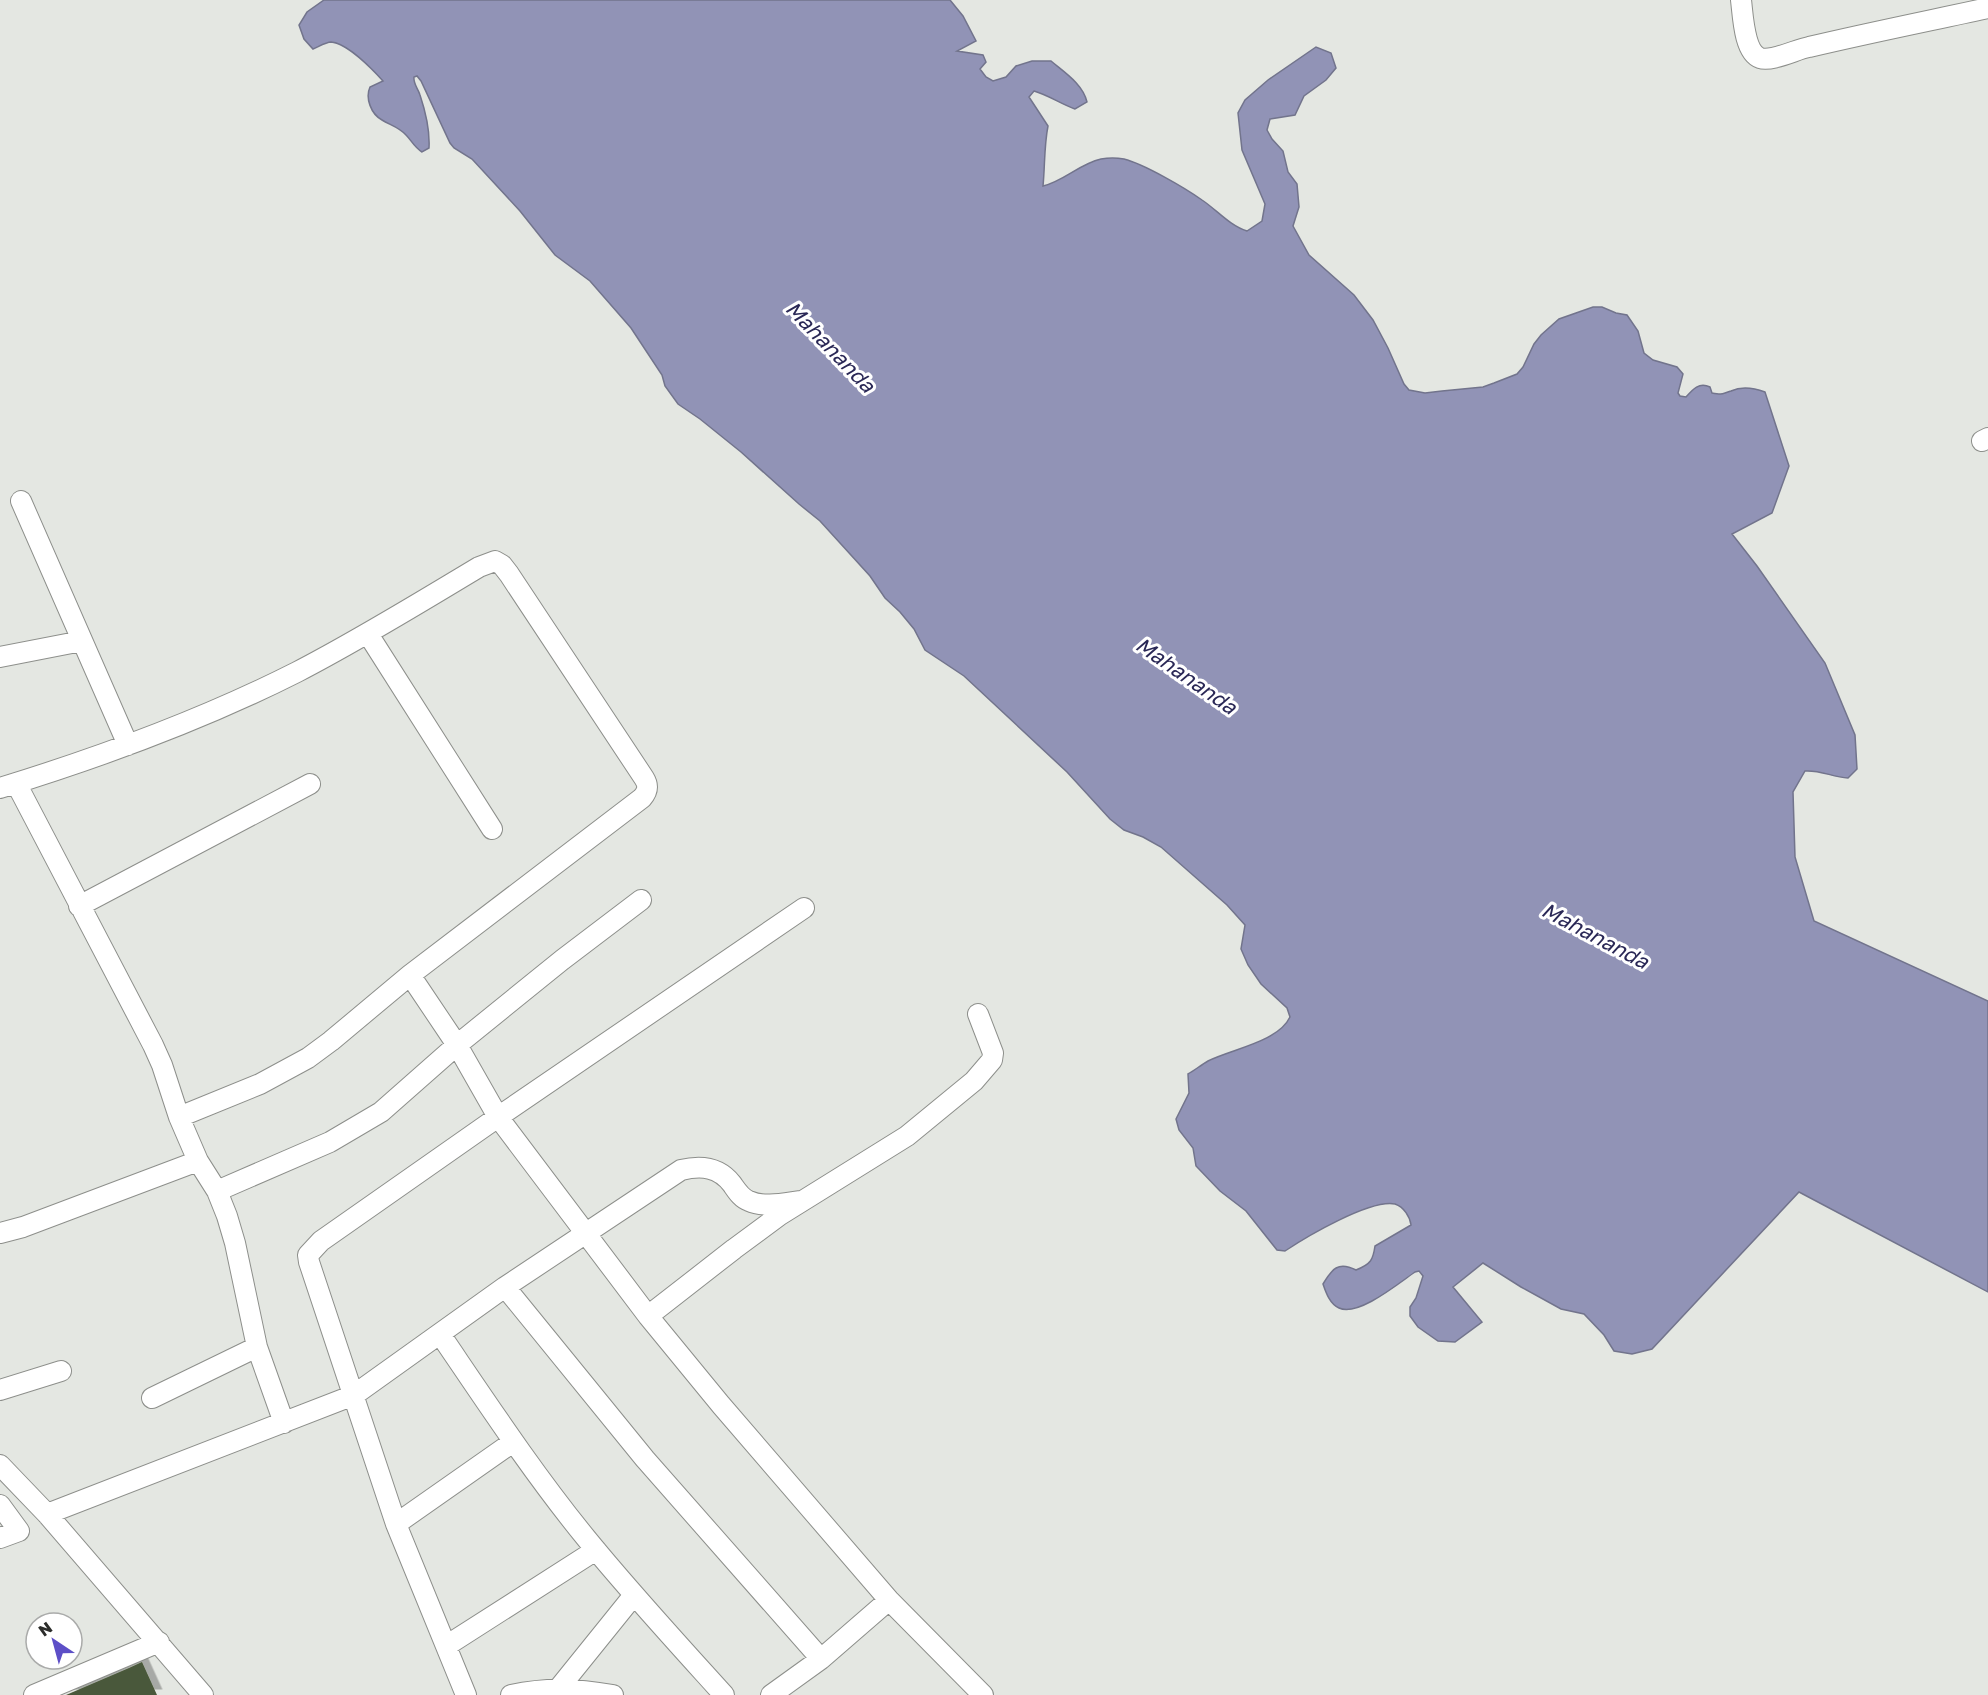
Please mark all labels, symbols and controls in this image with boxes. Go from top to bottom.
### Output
water label: Mahananda [781,295,882,398]
water label: Mahananda [1131,631,1243,720]
water label: Mahananda [1538,896,1654,975]
north arrow [24,1611,84,1671]
text: N [34,1617,56,1641]

